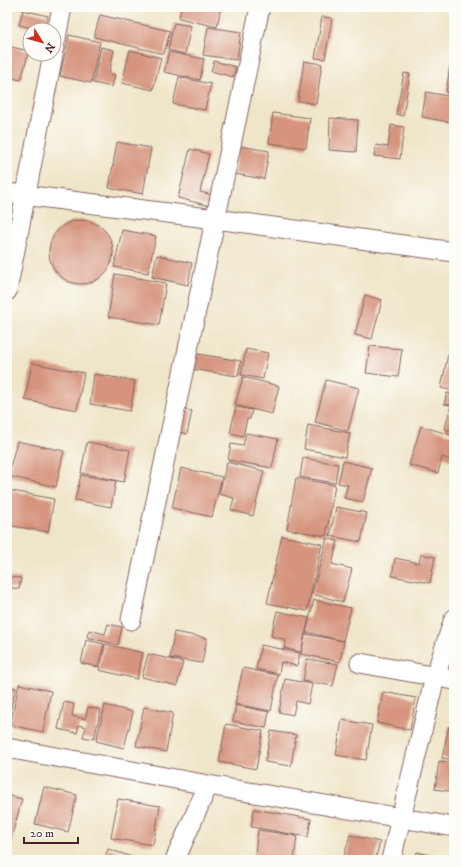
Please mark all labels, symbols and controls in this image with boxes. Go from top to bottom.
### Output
north arrow [22,22,62,62]
text: N [41,40,57,55]
scale bar [24,819,78,845]
text: 20 m [30,826,54,841]

